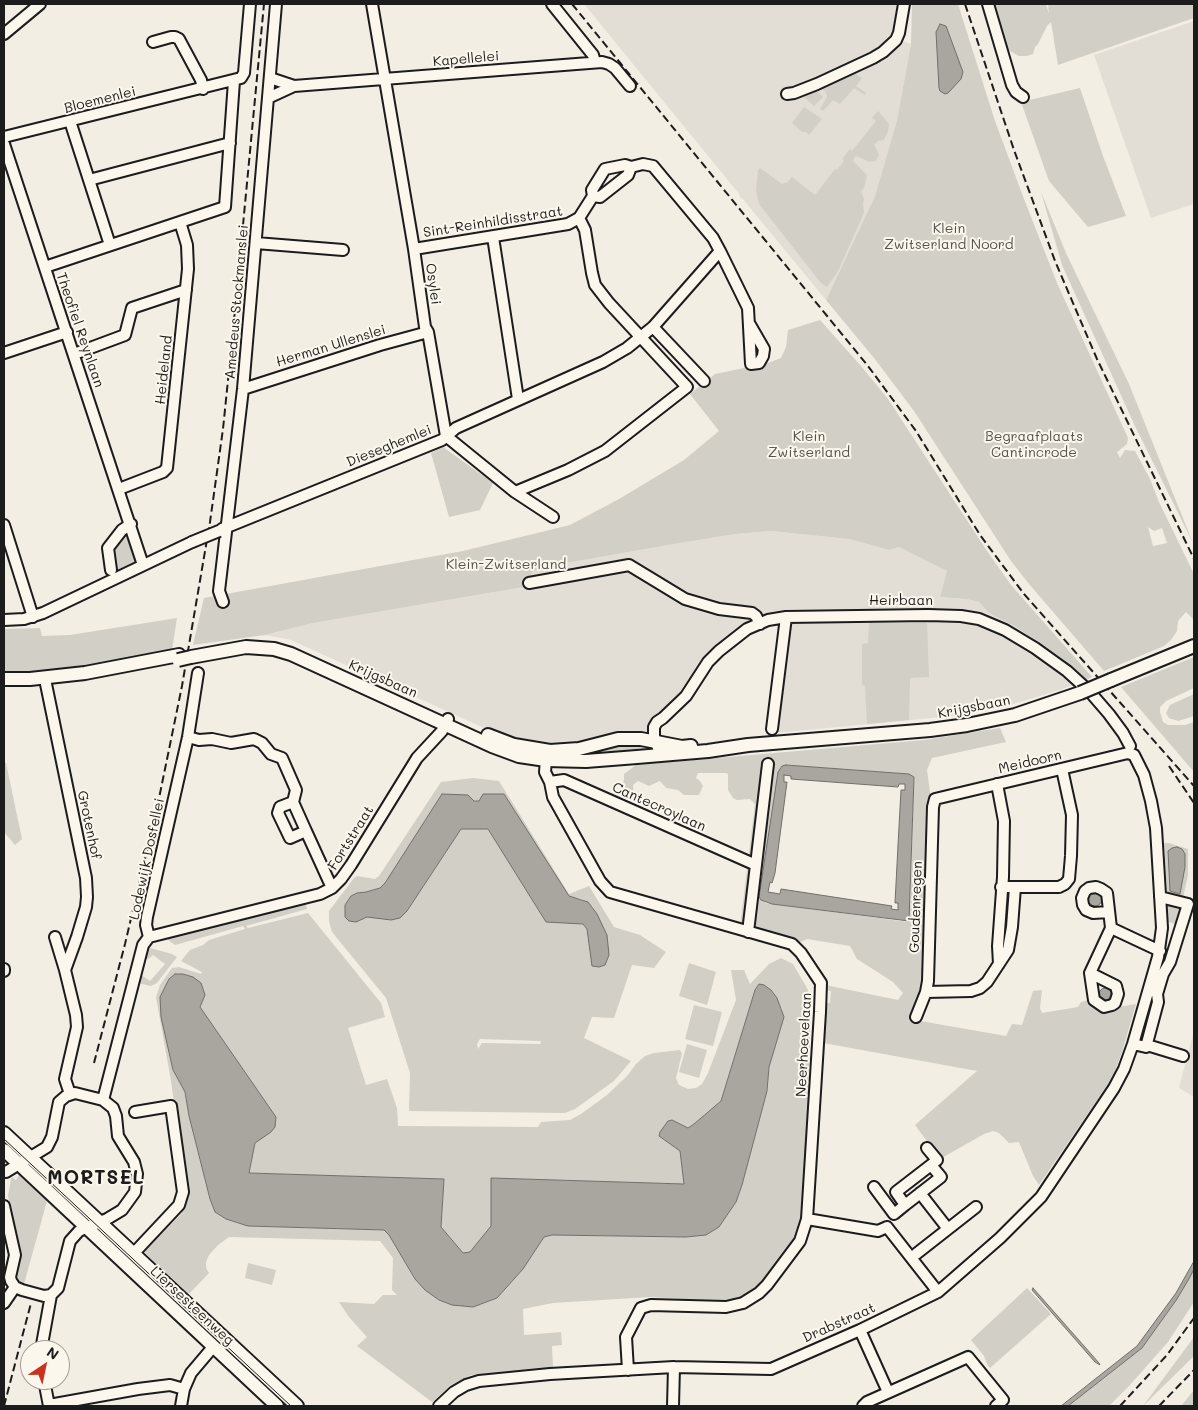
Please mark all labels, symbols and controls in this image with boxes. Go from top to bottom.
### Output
street label: Kapellelei [432,48,500,70]
street label: Bloemenlei [62,83,138,117]
street label: Sint-Reinhildisstraat [422,203,564,241]
park label: Klein Zwitserland Noord [884,221,1014,253]
street label: Amedeus Stockmanslei [222,224,252,380]
street label: Osylei [422,262,444,306]
street label: Theofiel Reynlaan [52,270,108,390]
street label: Herman Ullenslei [274,321,388,371]
street label: Heideland [152,335,176,405]
street label: Dieseghemlei [344,421,434,471]
park label: Klein Zwitserland [768,429,850,462]
park label: Begraafplaats Cantincrode [985,429,1083,462]
park label: Klein-Zwitserland [446,557,566,573]
street label: Heirbaan [869,593,933,609]
street label: Krijgsbaan [346,656,420,702]
street label: Krijgsbaan [936,692,1012,722]
street label: Meidoorn [997,747,1063,777]
street label: Cantecroylaan [610,779,708,835]
street label: Grotenhof [74,789,104,861]
street label: Lodewijk Dosfellei [126,797,168,921]
street label: Fortstraat [325,803,377,873]
street label: Goudenregen [906,861,926,953]
street label: Neerhoevelaan [793,992,815,1098]
district label: MORTSEL [47,1167,145,1189]
street label: Liersesteenweg [147,1263,237,1349]
street label: Drabstraat [800,1299,878,1347]
north arrow [20,1340,70,1390]
text: N [43,1342,63,1364]

